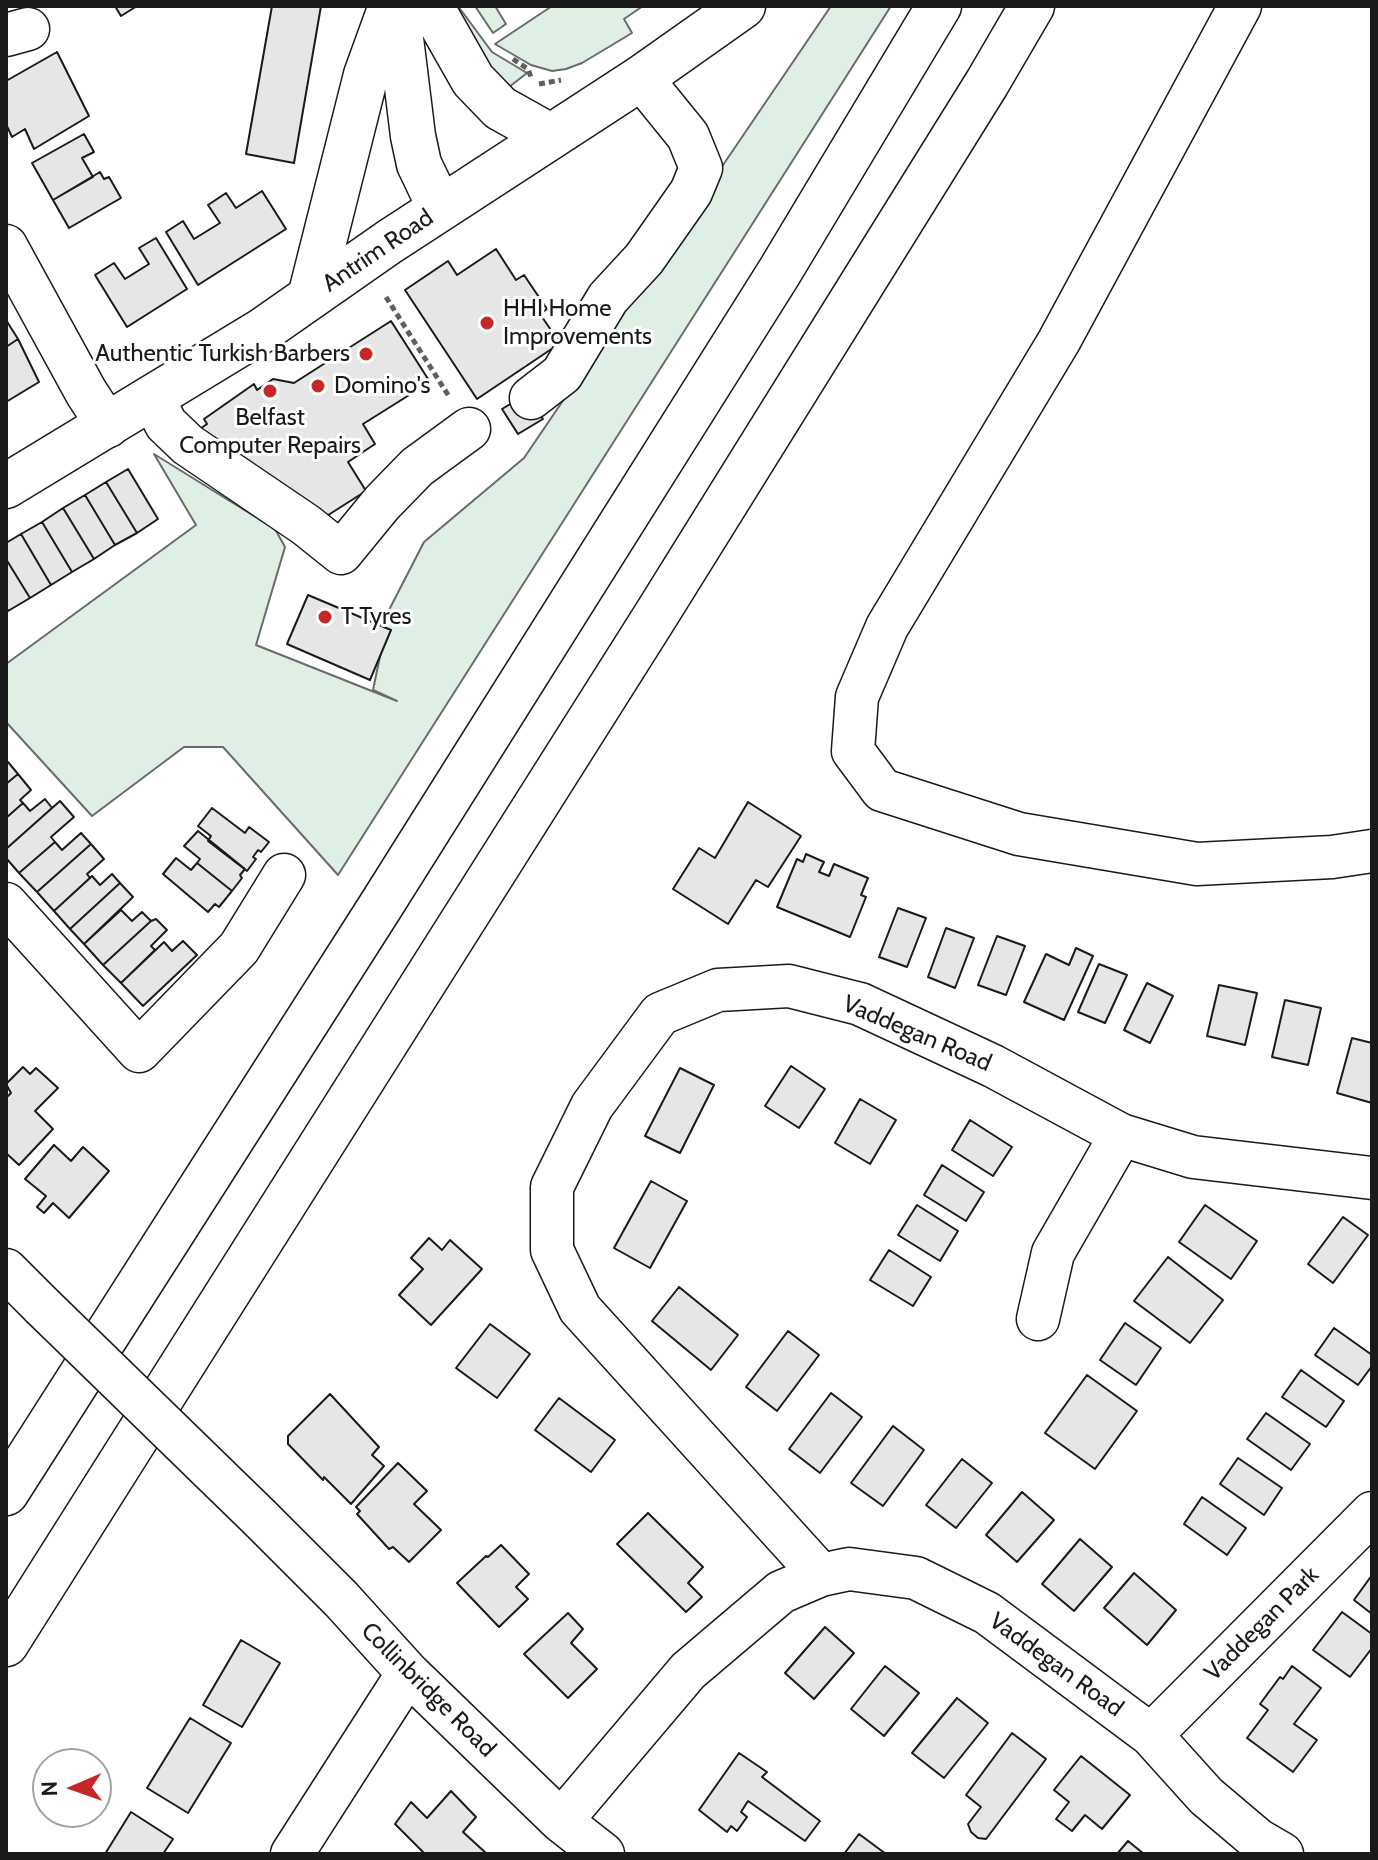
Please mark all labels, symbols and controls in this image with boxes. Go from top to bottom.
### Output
street label: Antrim Road [317,203,439,299]
place label: HHI Home Improvements [503,295,652,351]
marker: HHI Home Improvements [478,314,496,332]
place label: Authentic Turkish Barbers [95,340,350,368]
marker: Authentic Turkish Barbers [357,345,375,363]
place label: Domino's [334,372,431,400]
marker: Domino's [309,377,327,395]
marker: Belfast Computer Repairs [261,382,279,400]
place label: Belfast Computer Repairs [179,404,361,460]
place label: T Tyres [341,603,412,631]
marker: T Tyres [316,608,334,626]
street label: Vaddegan Road [838,990,996,1078]
street label: Vaddegan Park [1199,1561,1325,1687]
street label: Vaddegan Road [983,1607,1129,1723]
street label: Collinbridge Road [355,1617,501,1763]
north arrow [32,1748,112,1828]
text: N [36,1781,63,1797]

